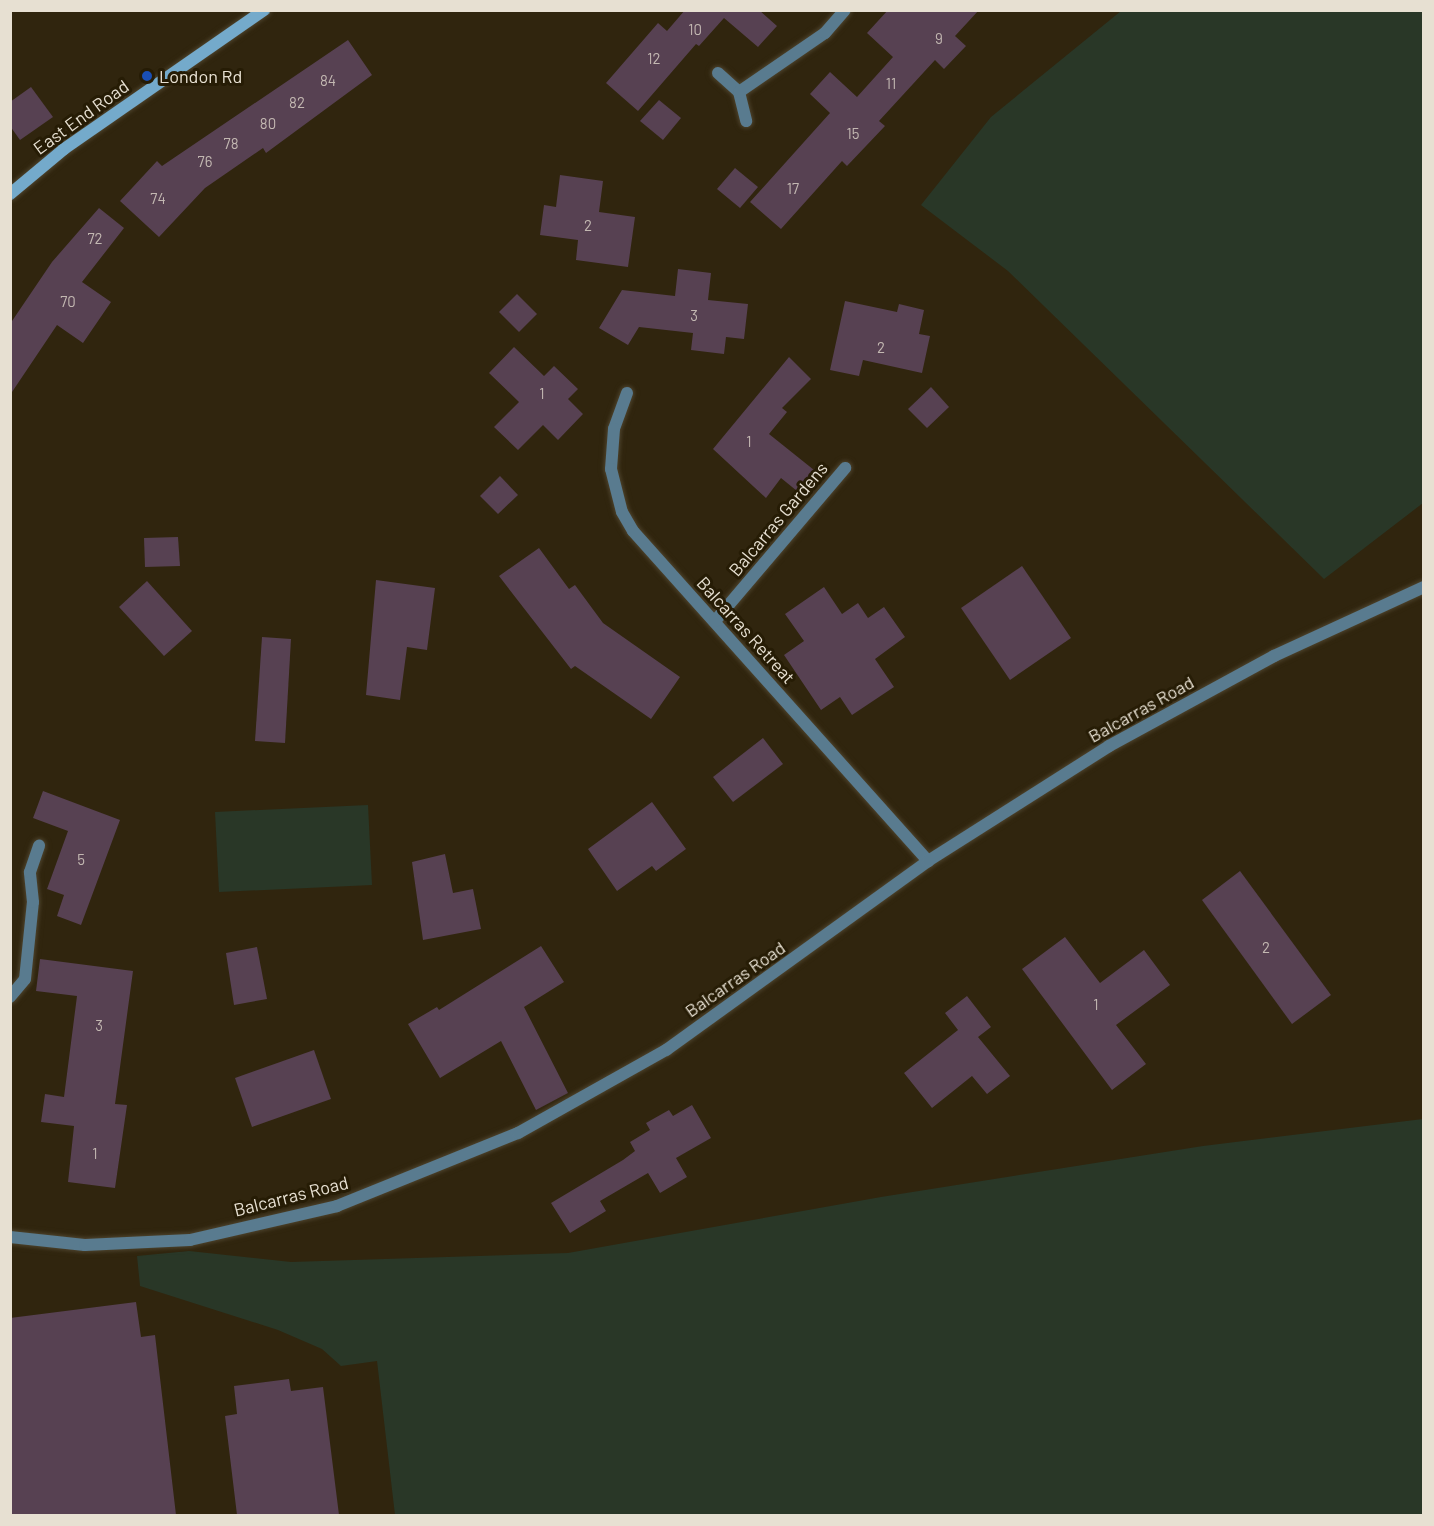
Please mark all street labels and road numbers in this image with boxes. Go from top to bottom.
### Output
street label: East End Road [29,75,133,159]
street label: Balcarras Gardens [724,458,832,580]
street label: Balcarras Retreat [692,572,800,688]
street label: Balcarras Road [1084,671,1198,747]
street label: Balcarras Road [681,936,789,1022]
street label: Balcarras Road [231,1171,351,1221]

